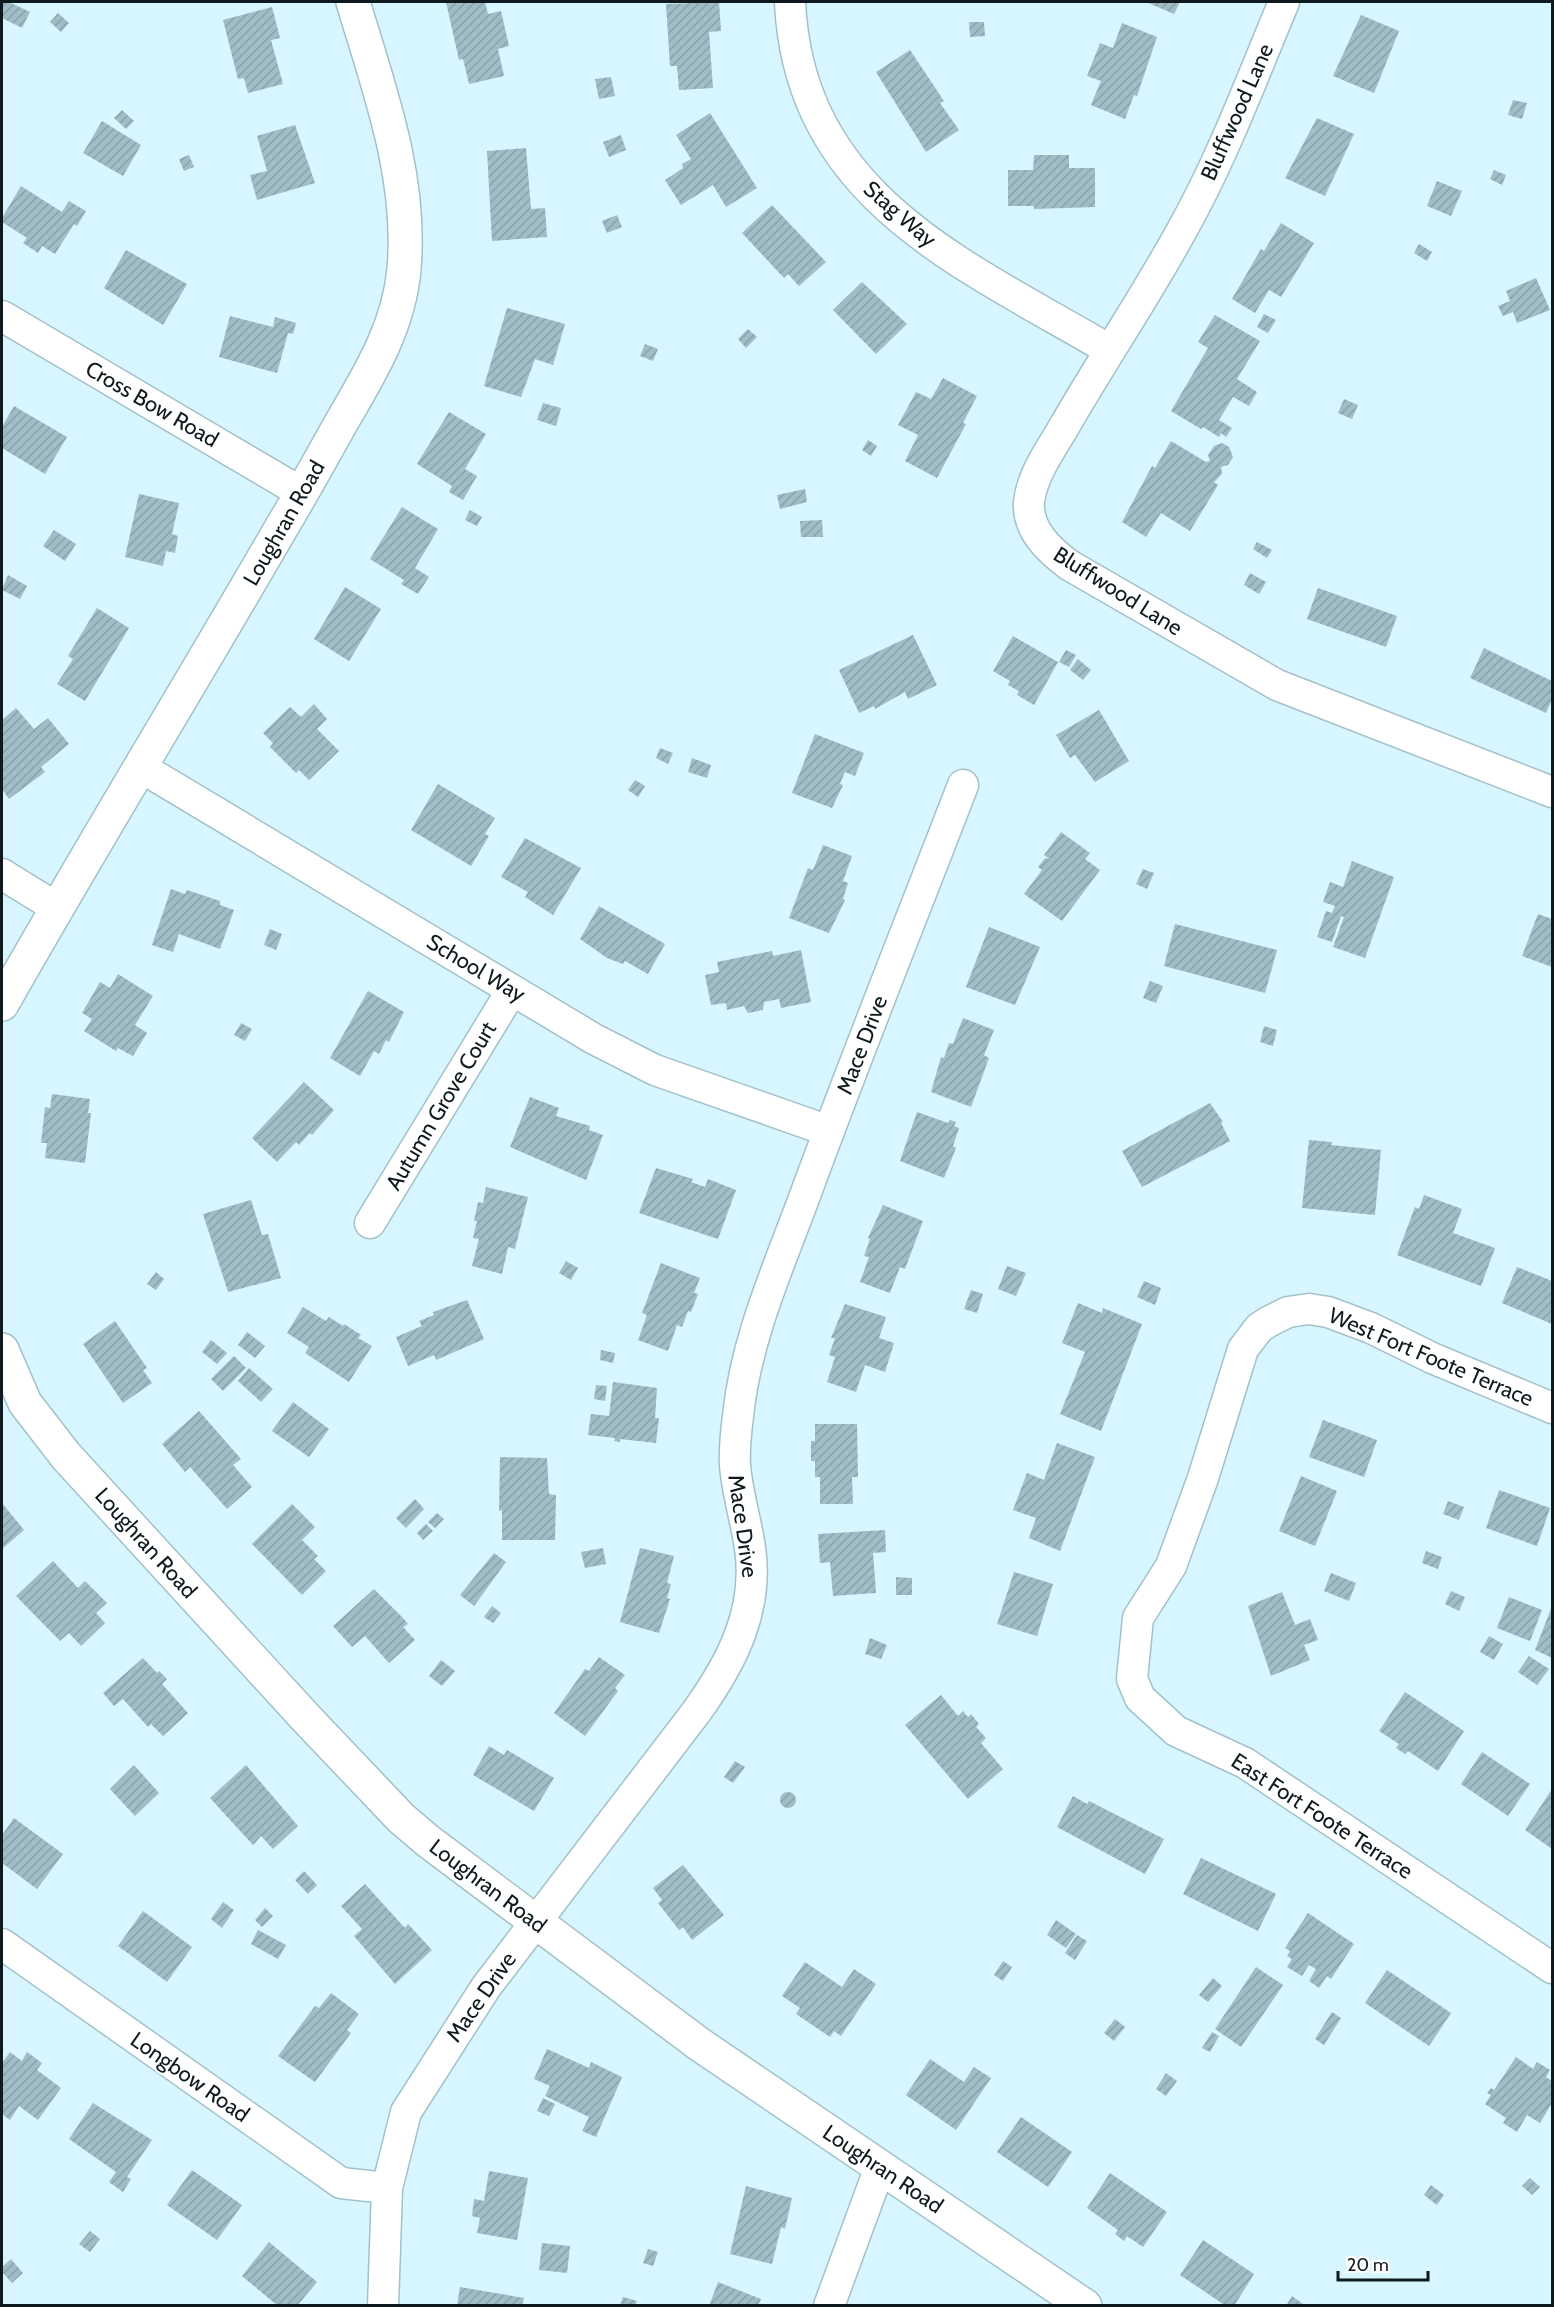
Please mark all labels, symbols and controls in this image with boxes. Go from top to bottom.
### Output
street label: Bluffwood Lane [1195,40,1279,184]
street label: Stag Way [858,175,942,253]
street label: Cross Bow Road [81,355,223,453]
street label: Loughran Road [237,456,331,590]
street label: Bluffwood Lane [1049,541,1187,641]
street label: School Way [422,928,530,1008]
street label: Mace Drive [831,992,893,1098]
street label: Autumn Grove Court [380,1016,502,1195]
street label: West Fort Foote Terrace [1325,1302,1537,1412]
street label: Mace Drive [722,1473,764,1579]
street label: Loughran Road [89,1482,203,1604]
street label: East Fort Foote Terrace [1226,1747,1418,1885]
street label: Loughran Road [424,1833,552,1939]
street label: Mace Drive [440,1947,522,2047]
street label: Longbow Road [125,2026,255,2128]
street label: Loughran Road [818,2119,948,2219]
scale bar [1338,2244,1428,2282]
text: 20 m [1347,2254,1389,2276]

